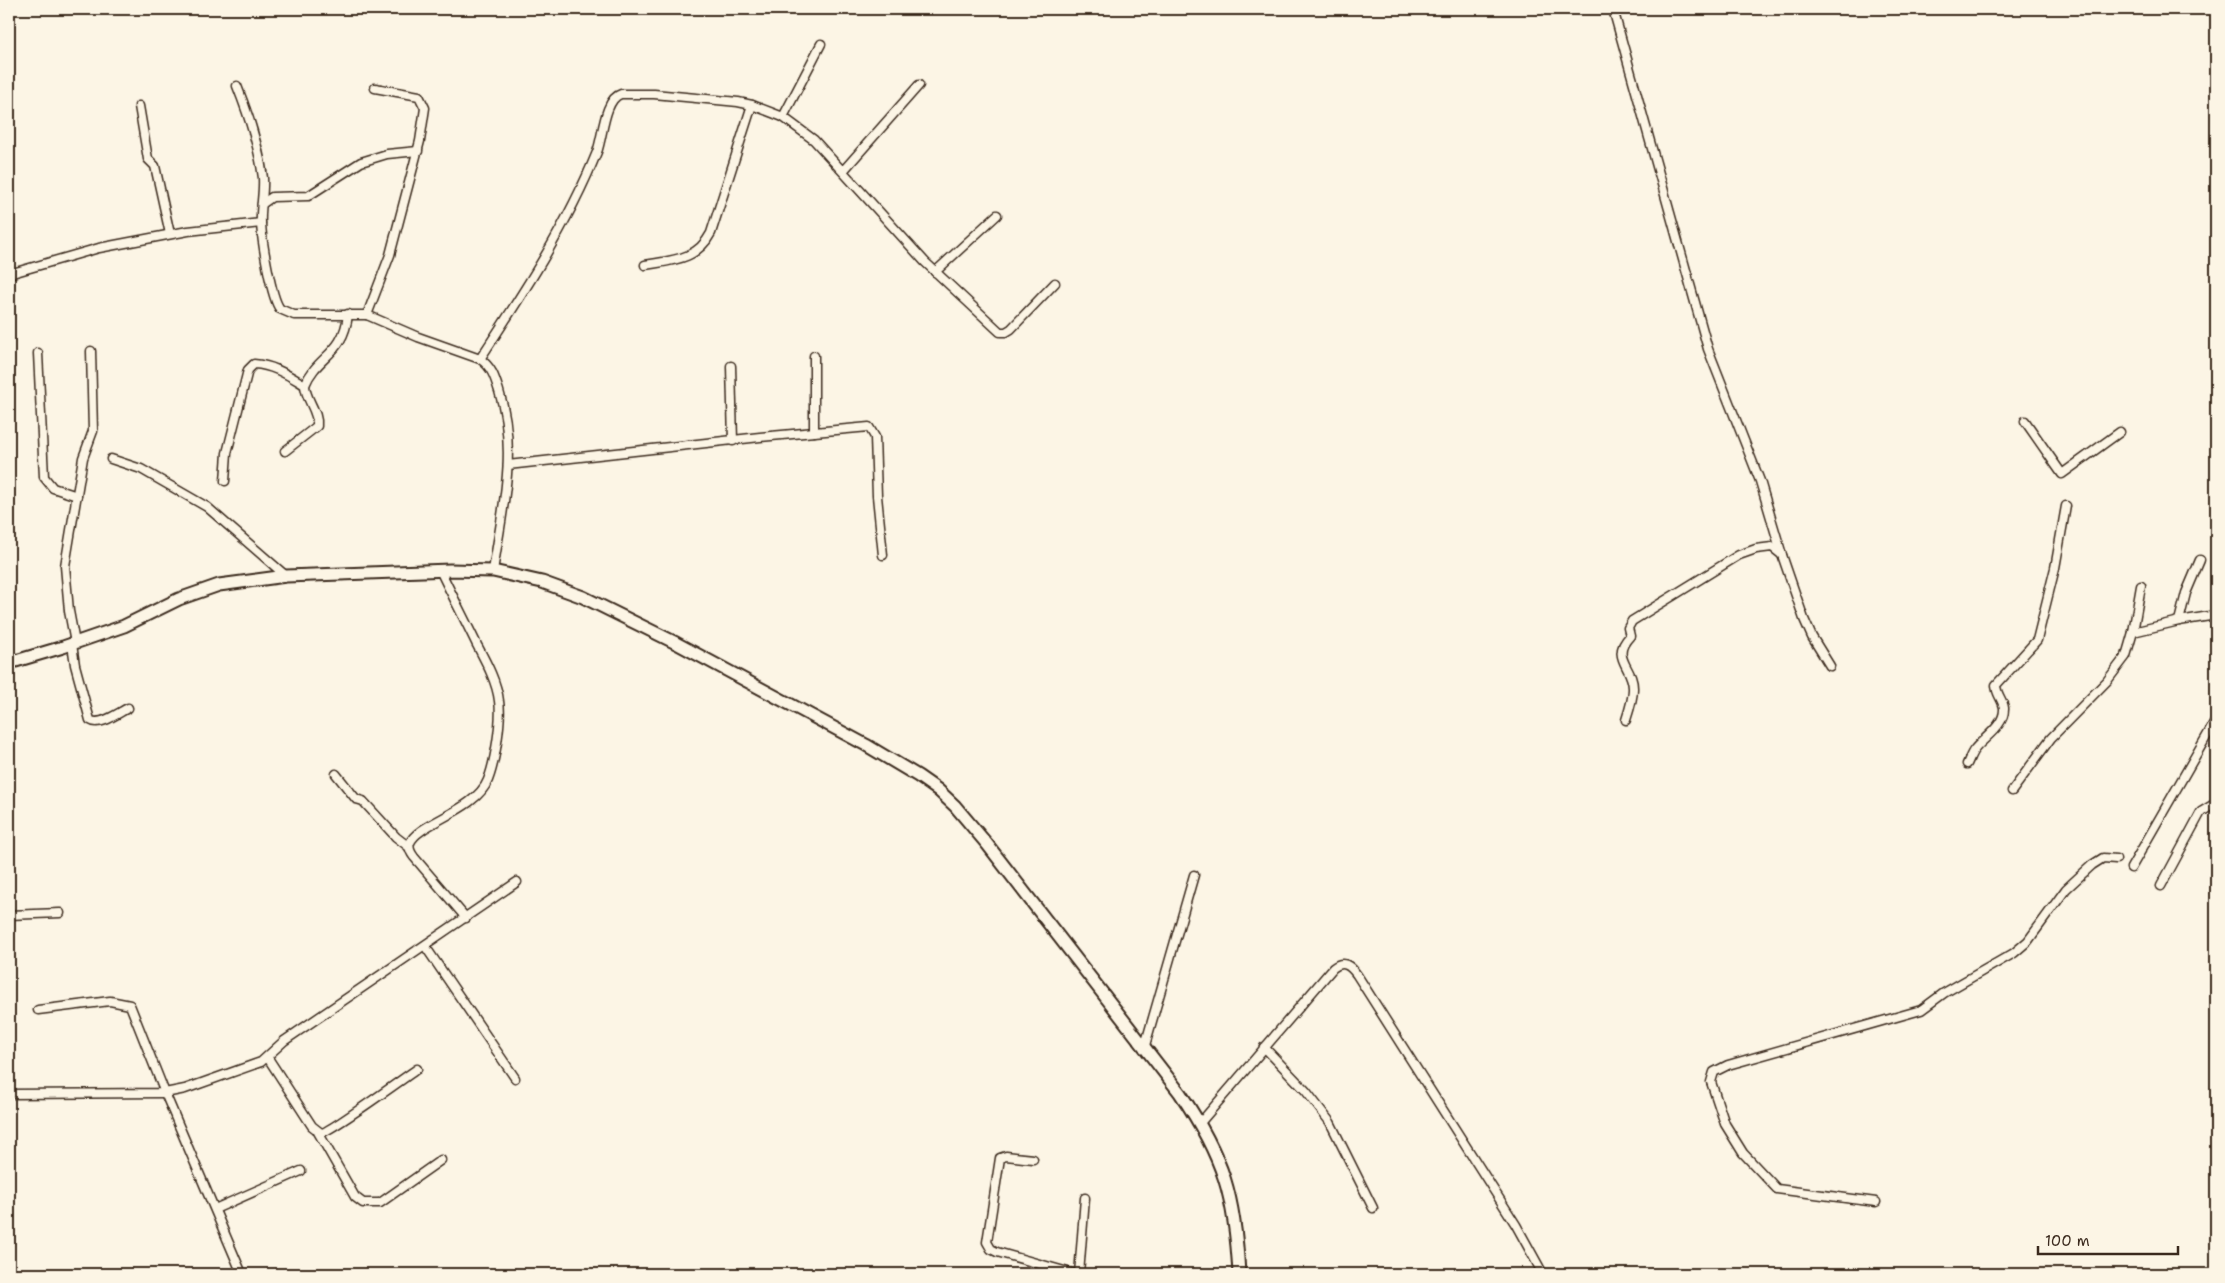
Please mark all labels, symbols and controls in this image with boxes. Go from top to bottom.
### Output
scale bar [2038,1223,2178,1255]
text: 100 m [2045,1231,2090,1251]

